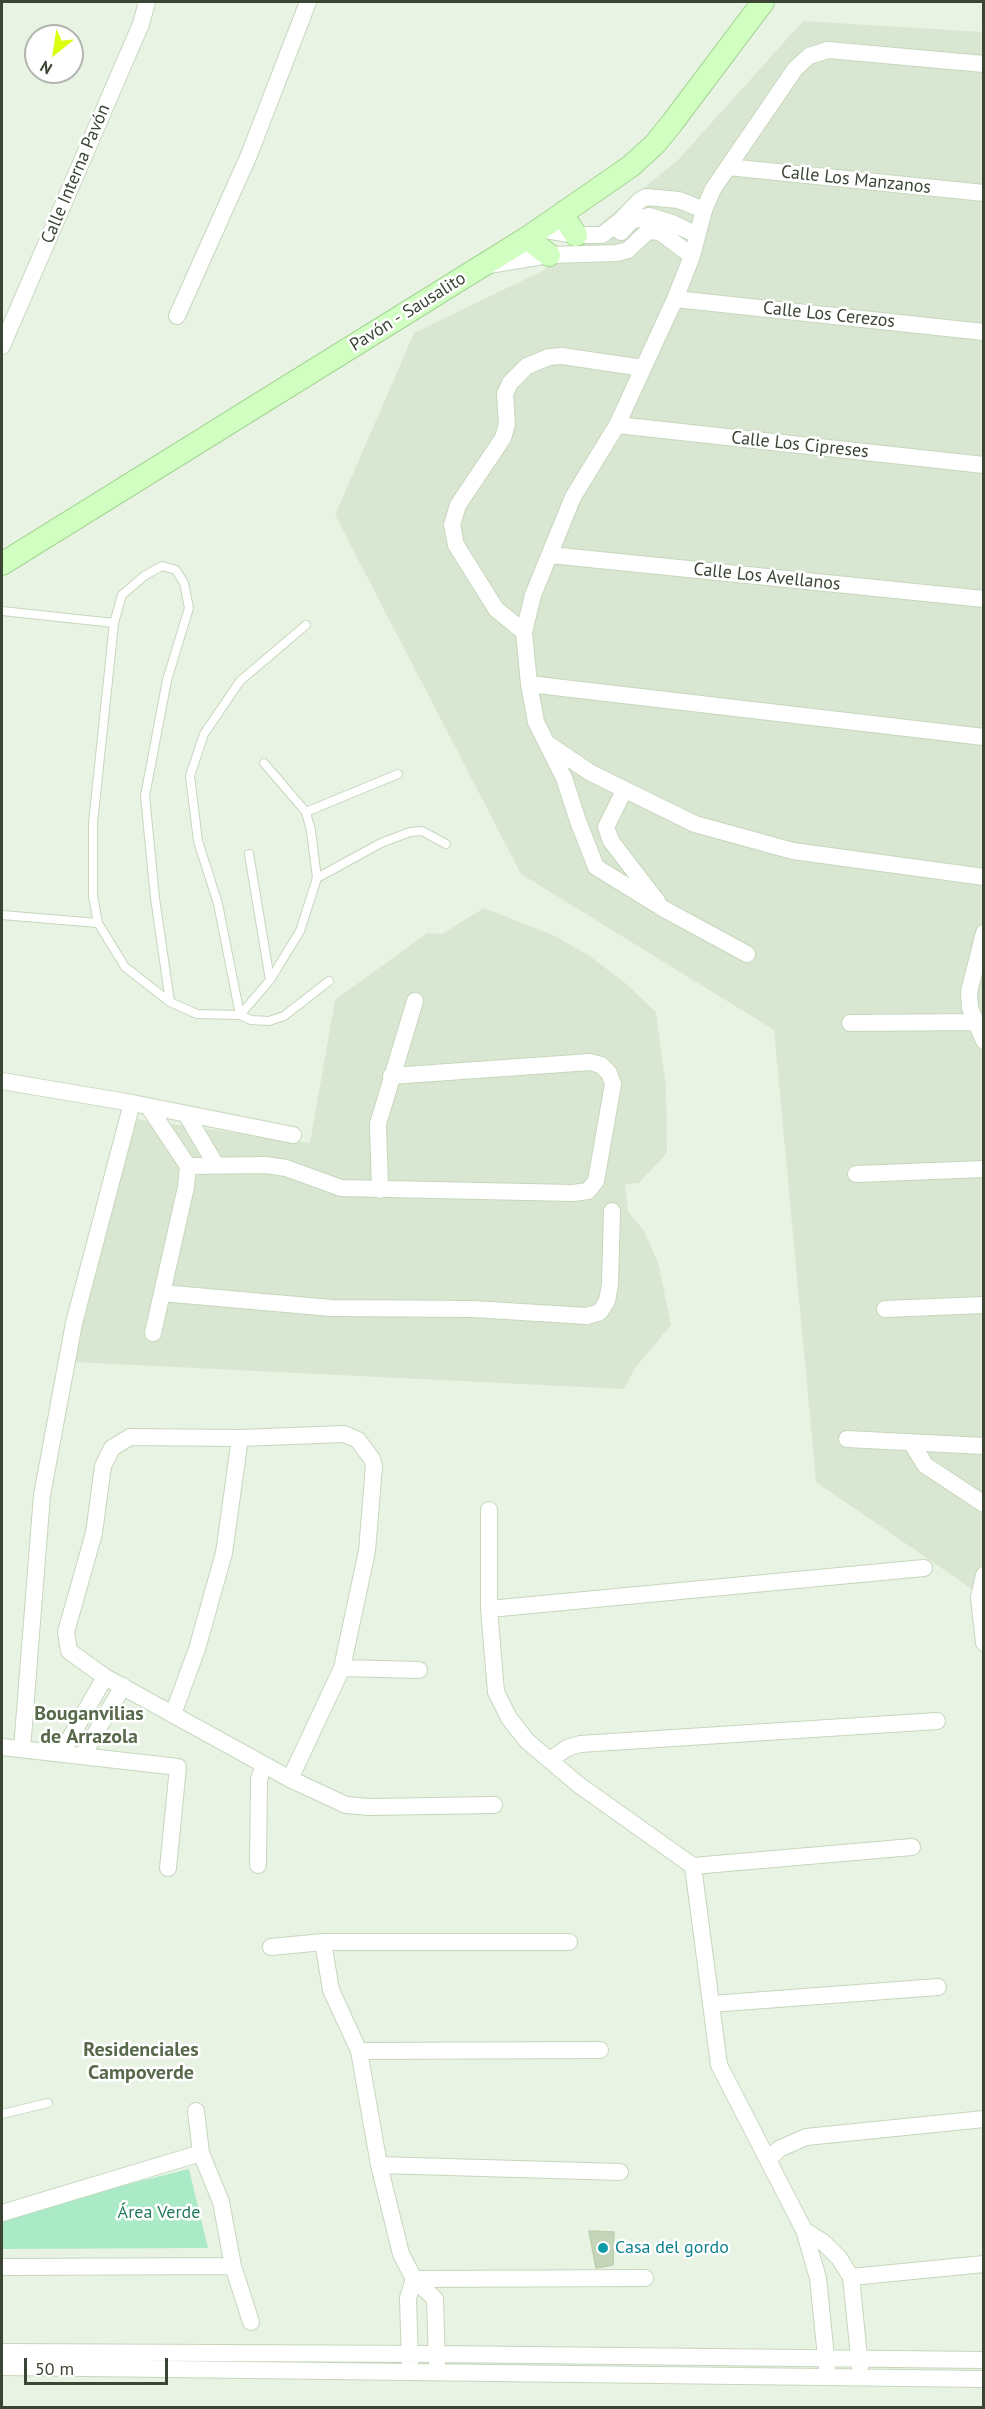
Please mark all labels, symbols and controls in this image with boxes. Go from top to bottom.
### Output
north arrow [24,24,84,84]
text: N [36,57,56,79]
street label: Calle Interna Pavón [37,101,115,247]
street label: Calle Los Manzanos [780,161,932,199]
street label: Pavón - Sausalito [346,268,470,356]
street label: Calle Los Cerezos [762,297,896,333]
street label: Calle Los Cipreses [730,427,870,463]
street label: Calle Los Avellanos [692,559,842,595]
district label: Bouganvilias de Arrazola [34,1702,144,1749]
district label: Residenciales Campoverde [83,2038,199,2085]
park label: Área Verde [118,2202,200,2224]
place label: Casa del gordo [615,2237,729,2259]
marker: Casa del gordo [596,2241,610,2255]
scale bar [27,2346,171,2384]
text: 50 m [35,2357,74,2380]

